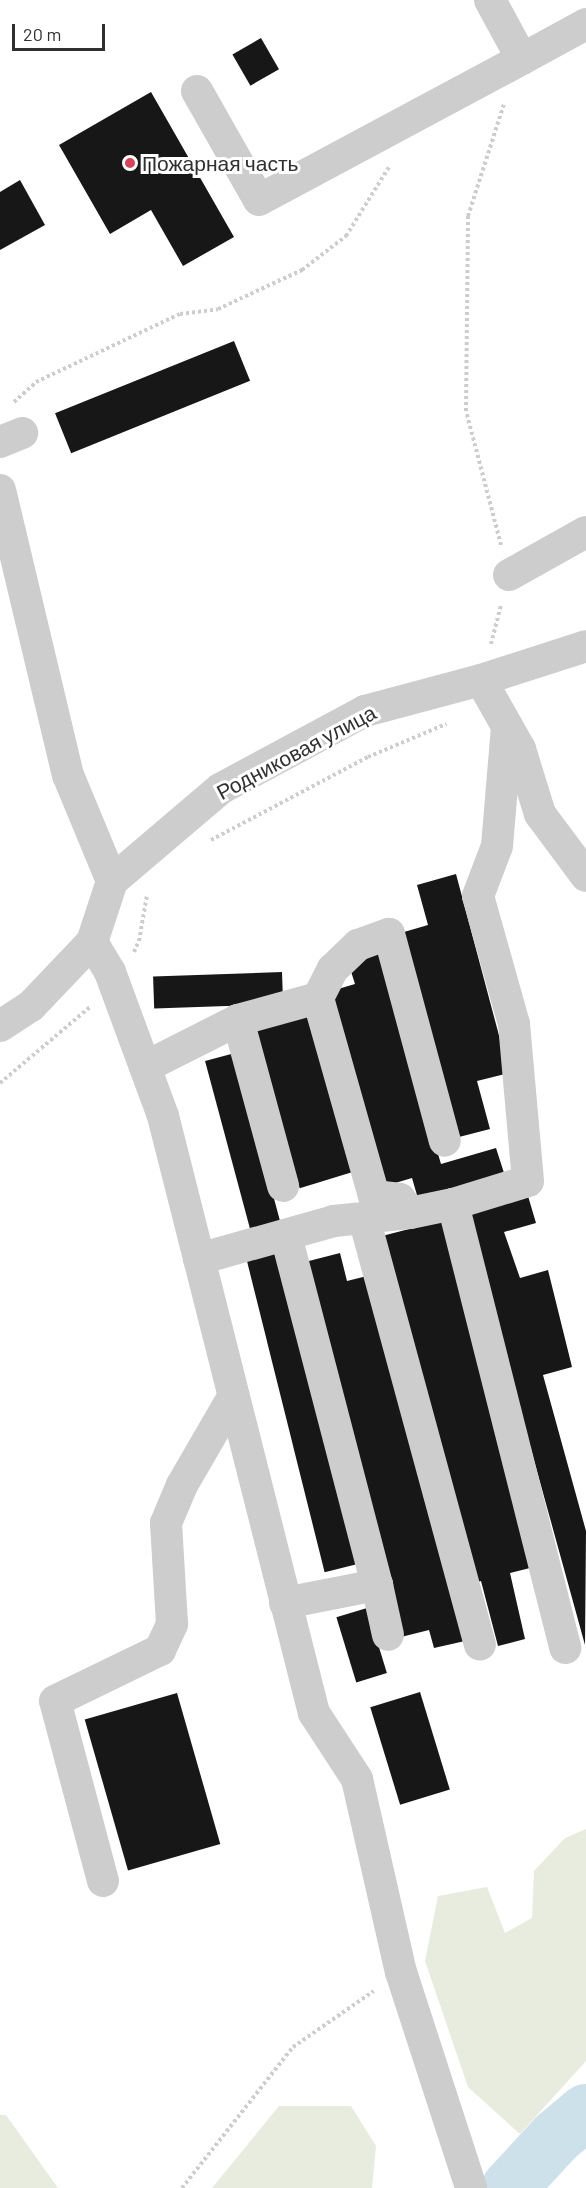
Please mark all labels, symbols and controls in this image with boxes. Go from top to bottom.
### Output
scale bar [15,12,108,50]
text: 20 m [23,23,61,45]
place label: Пожарная часть [142,150,298,176]
marker: Пожарная часть [123,156,137,170]
street label: Родниковая улица [212,699,380,805]

